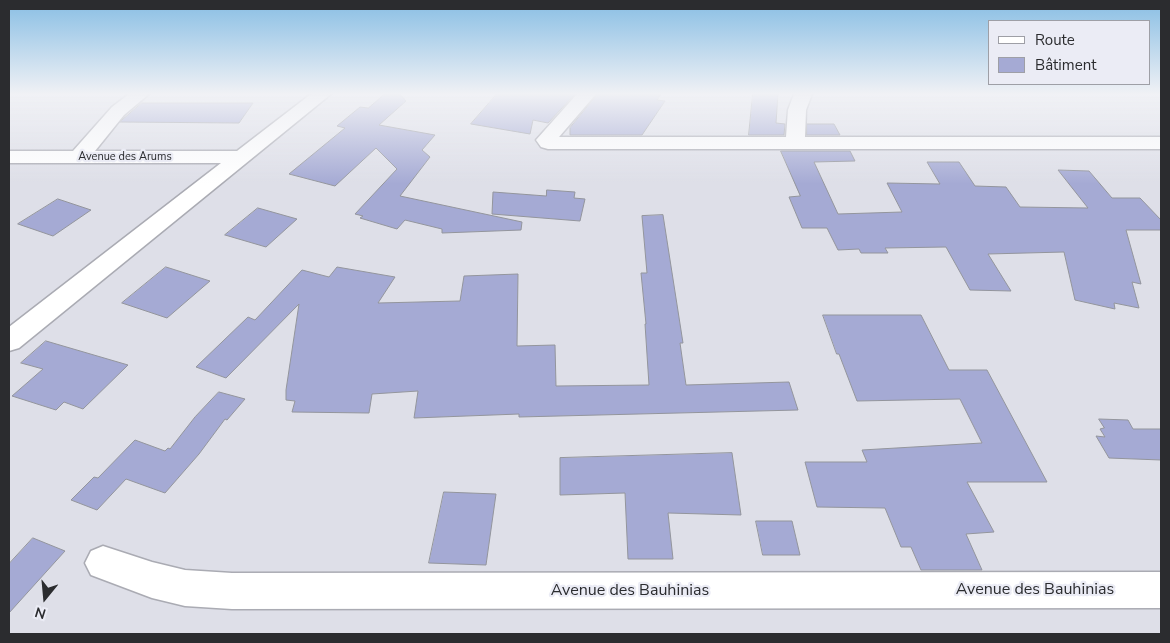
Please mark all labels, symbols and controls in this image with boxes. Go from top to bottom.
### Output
legend [988,20,1150,85]
text: Route [1035,30,1075,50]
text: Bâtiment [1035,55,1096,75]
street label: Avenue des Arums [78,150,172,164]
north arrow [20,573,70,623]
street label: Avenue des Bauhinias [956,580,1114,600]
street label: Avenue des Bauhinias [551,581,709,601]
text: N [33,602,48,623]

